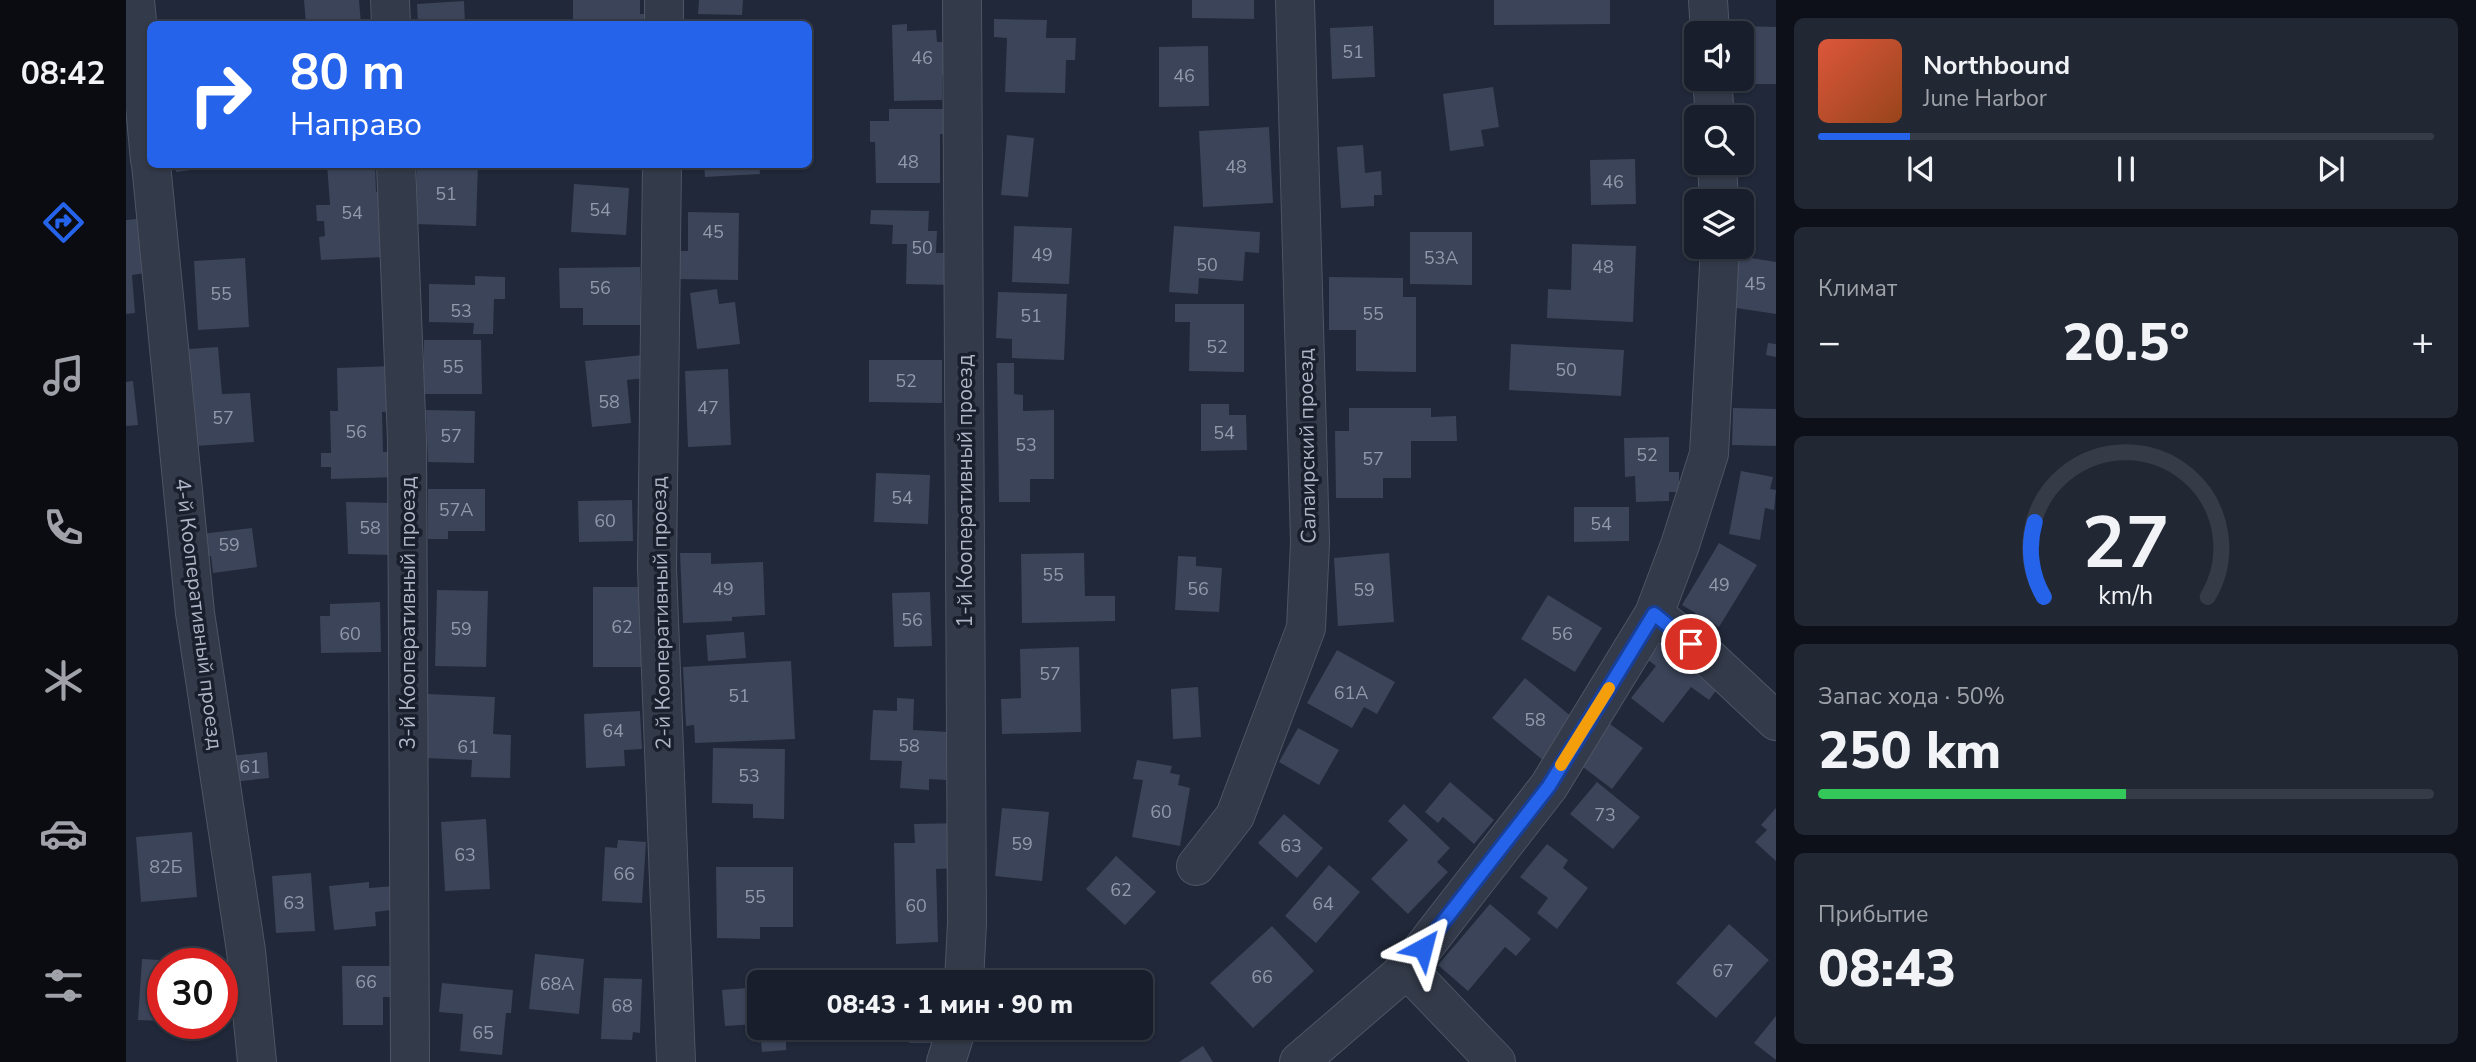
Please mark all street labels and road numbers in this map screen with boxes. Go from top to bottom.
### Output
street label: Салаирский проезд [1291,348,1323,544]
street label: 1-й Кооперативный проезд [951,354,979,628]
street label: 3-й Кооперативный проезд [394,476,422,750]
street label: 2-й Кооперативный проезд [645,476,677,750]
street label: 4-й Кооперативный проезд [168,477,230,751]

